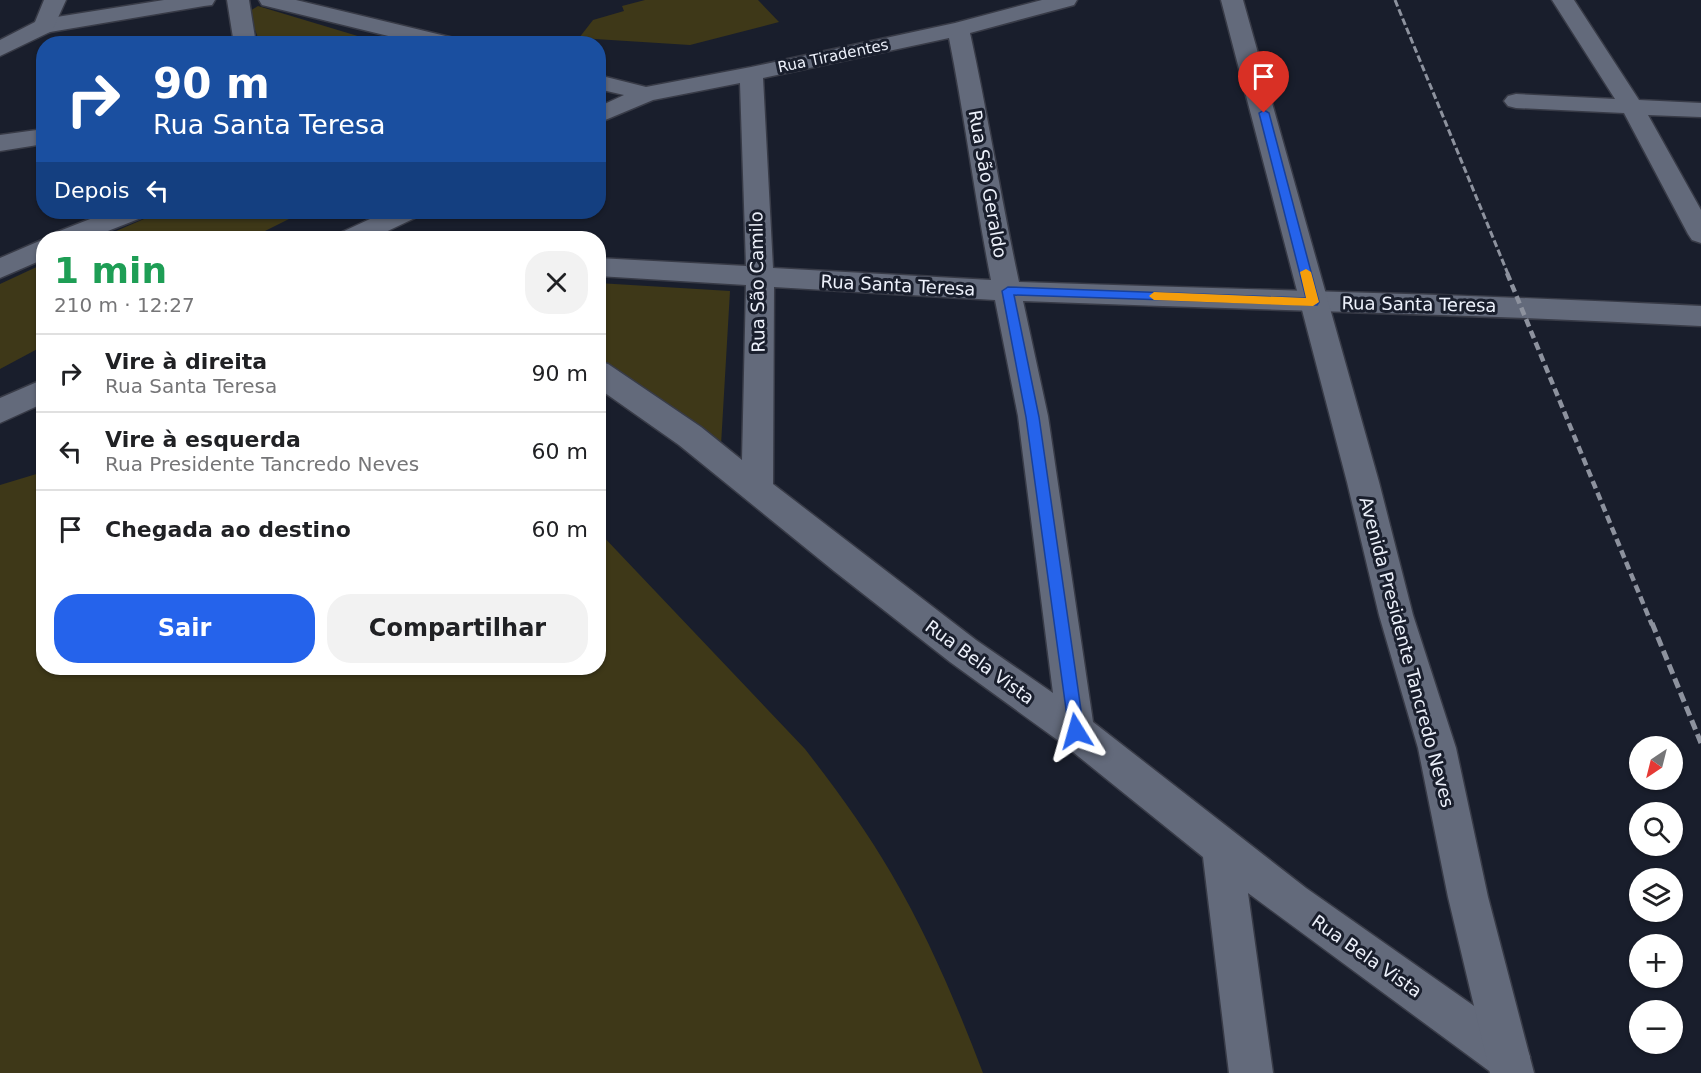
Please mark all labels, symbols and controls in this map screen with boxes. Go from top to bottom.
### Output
street label: Rua Tiradentes [776,35,890,77]
pin [1238,51,1289,113]
text: 90 m [153,59,270,108]
icon: right [54,60,132,138]
icon: arrive [1247,60,1280,93]
street label: Rua São Geraldo [965,108,1011,260]
text: Rua Santa Teresa [153,109,386,140]
icon: left [141,174,174,207]
text: Depois [54,178,129,203]
street label: Rua São Camilo [745,211,769,353]
text: 1 min [54,250,167,291]
button: close [525,251,588,314]
street label: Rua Santa Teresa [820,270,976,300]
street label: Rua Santa Teresa [1341,292,1497,316]
text: 210 m · 12:27 [54,293,195,317]
text: Vire à direita [105,349,267,374]
icon: right [54,357,87,390]
text: 90 m [532,361,588,386]
text: Rua Santa Teresa [105,374,277,398]
text: Vire à esquerda [105,427,301,452]
icon: left [54,435,87,468]
text: 60 m [532,439,588,464]
text: Rua Presidente Tancredo Neves [105,452,419,476]
street label: Avenida Presidente Tancredo Neves [1355,494,1459,810]
icon: arrive [54,513,87,546]
text: Chegada ao destino [105,517,351,542]
text: 60 m [532,517,588,542]
button: Sair [54,594,315,663]
button: Compartilhar [327,594,588,663]
street label: Rua Bela Vista [921,615,1039,709]
position arrow [1044,699,1108,763]
north arrow [1629,736,1683,790]
map controls [1629,736,1683,1054]
button: search [1629,802,1683,856]
button: layers [1629,868,1683,922]
street label: Rua Bela Vista [1308,910,1426,1002]
button: + [1629,934,1683,988]
button: − [1629,1000,1683,1054]

